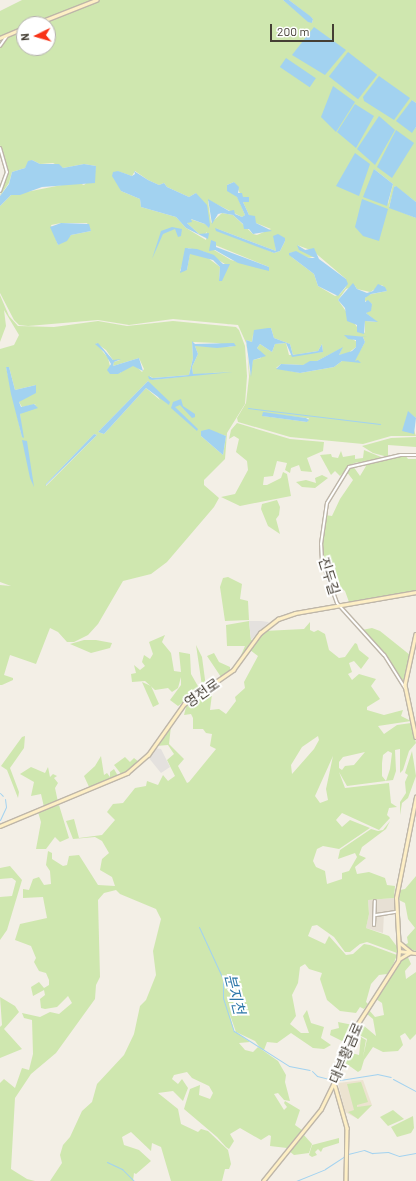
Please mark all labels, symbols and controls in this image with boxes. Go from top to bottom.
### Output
north arrow [16,16,56,56]
scale bar [272,16,336,42]
text: 200 m [277,24,309,38]
text: N [18,33,31,41]
street label: 진두길 [315,555,343,597]
street label: 영전로 [181,675,223,711]
water label: 분지천 [221,972,249,1016]
street label: 대부황금로 [326,1020,366,1086]

